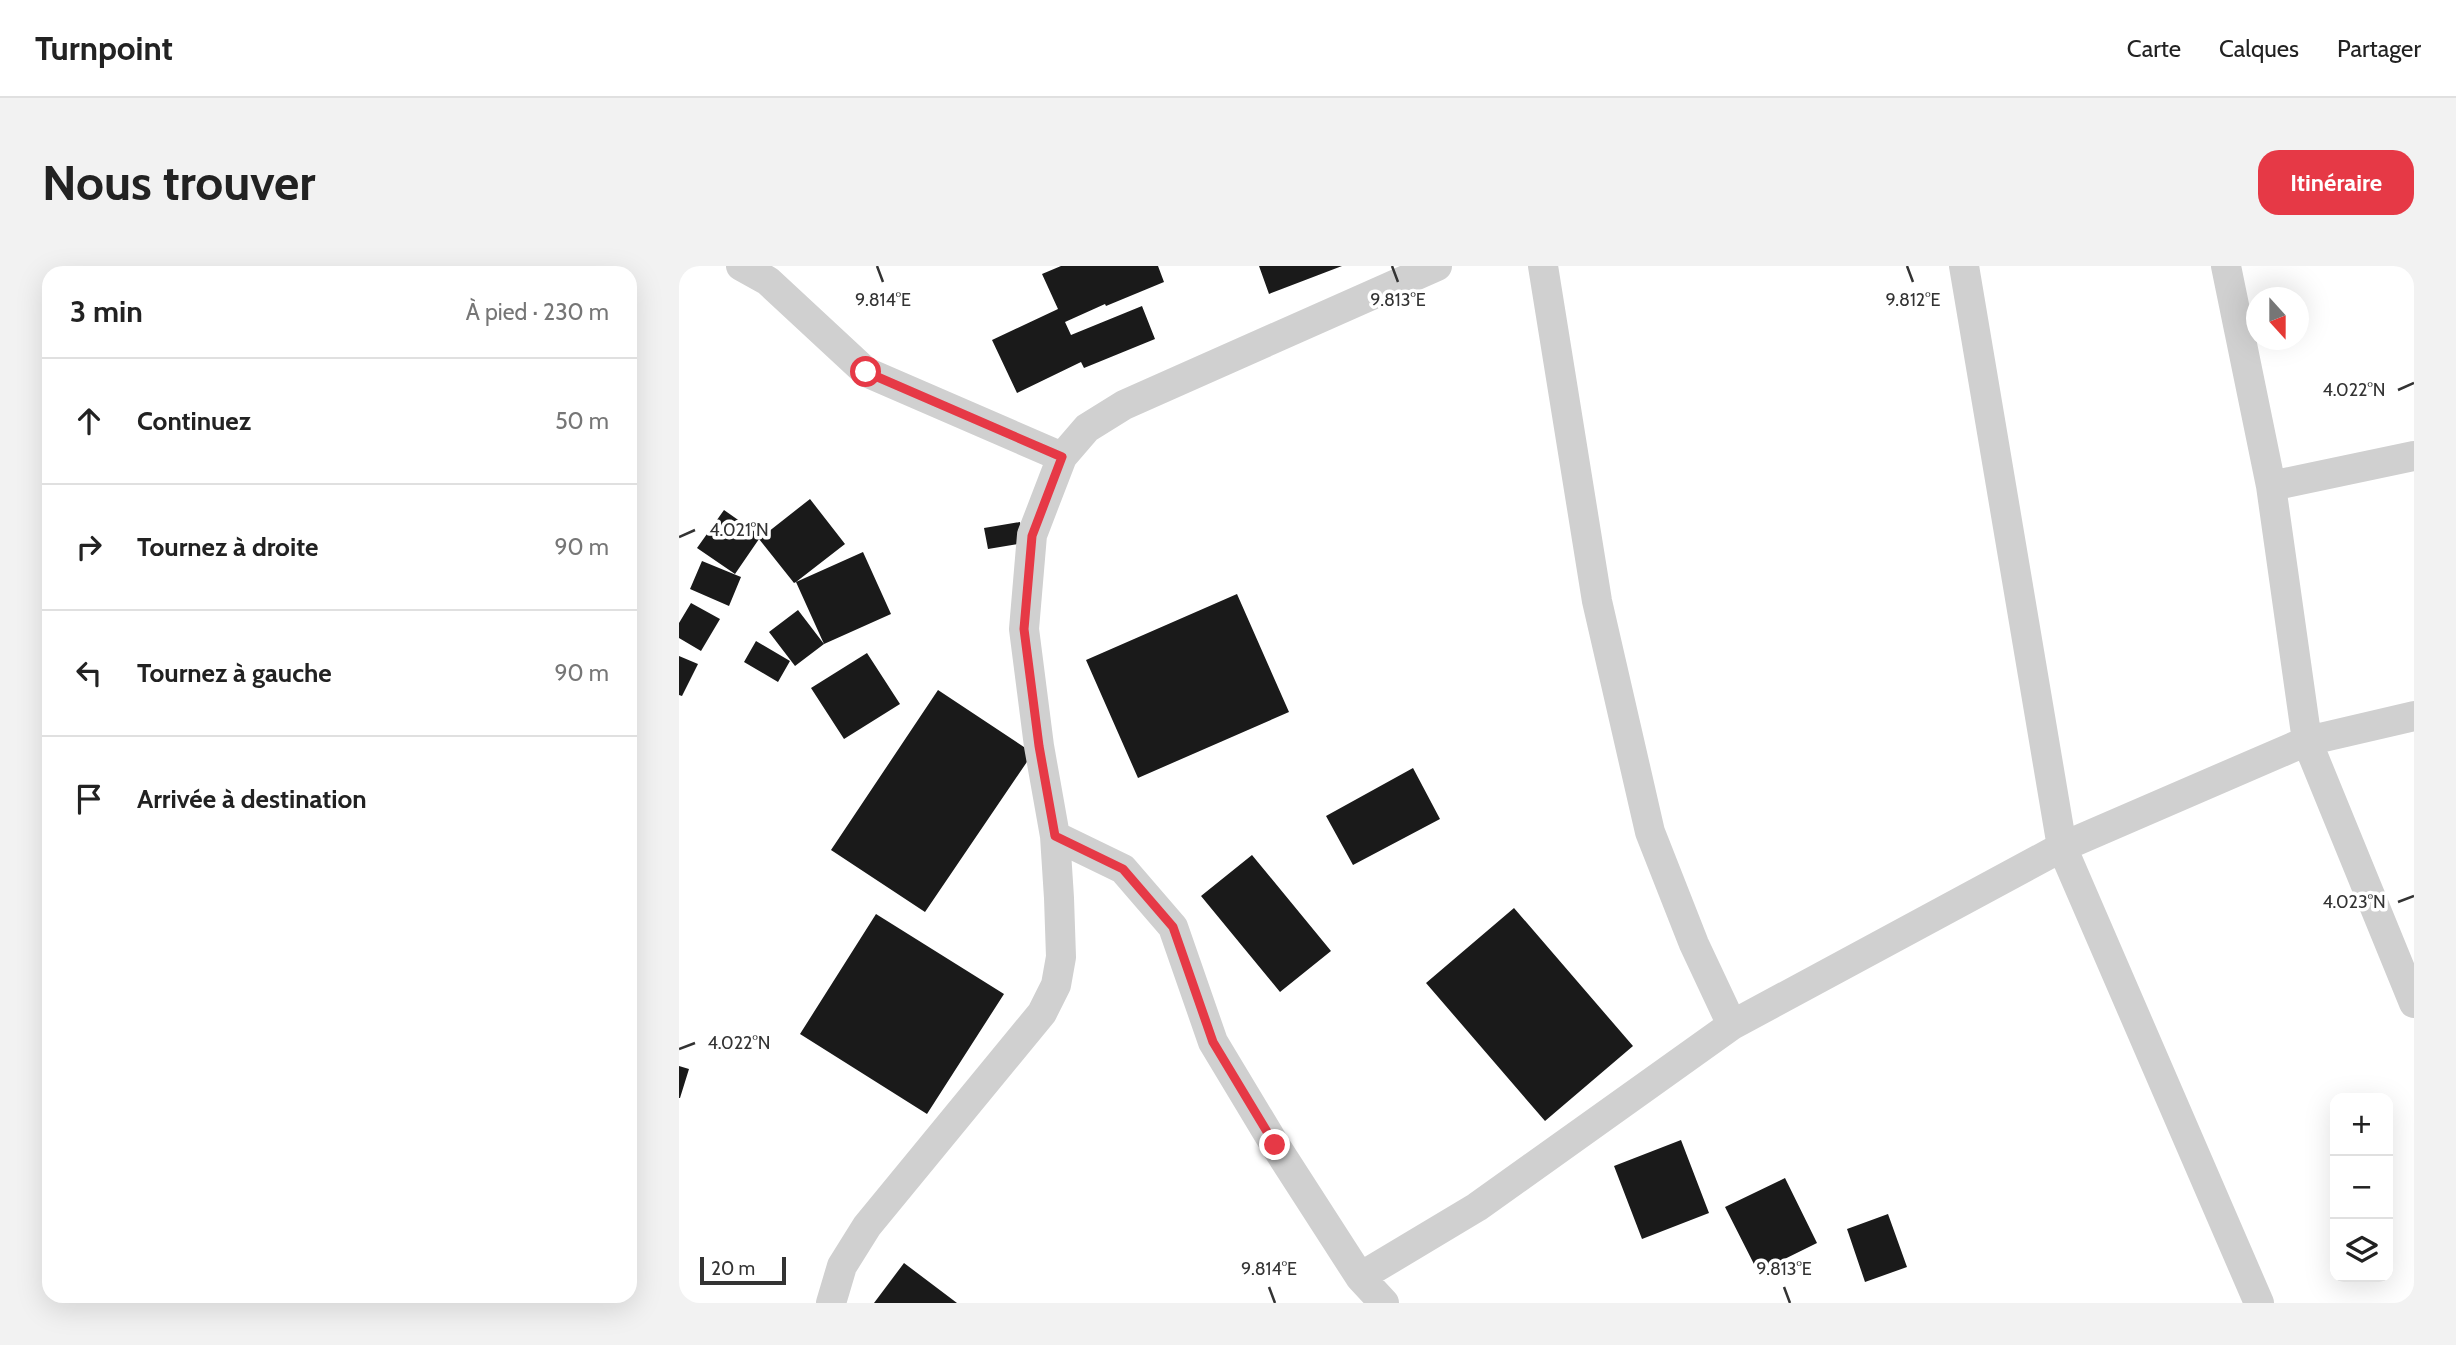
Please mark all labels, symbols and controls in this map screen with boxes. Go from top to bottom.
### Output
text: Turnpoint [35,28,173,68]
text: Carte [2127,34,2181,63]
text: Calques [2219,34,2299,63]
text: Partager [2337,34,2421,63]
button: Itinéraire [2258,150,2414,215]
text: Nous trouver [42,153,316,212]
north arrow [2246,287,2309,350]
text: 9.814°E [855,289,911,311]
text: 9.813°E [1370,289,1426,311]
text: 9.812°E [1886,289,1941,311]
text: 3 min [70,293,143,330]
text: À pied · 230 m [466,298,609,326]
route start [850,356,881,387]
text: 4.022°N [2323,379,2385,401]
icon: ahead [70,402,108,440]
text: Continuez [137,405,251,437]
text: 50 m [555,407,609,435]
text: 4.021°N [709,519,769,541]
icon: right [70,528,108,566]
text: Tournez à droite [137,531,319,563]
text: 90 m [555,533,609,561]
icon: left [70,654,108,692]
text: Tournez à gauche [137,657,332,689]
text: 90 m [555,659,609,687]
icon: arrive [70,780,108,818]
text: Arrivée à destination [137,783,367,815]
text: 4.023°N [2322,891,2386,913]
text: 4.022°N [708,1032,770,1054]
map controls [2330,1093,2393,1282]
button: + [2330,1093,2393,1156]
route end [1259,1129,1290,1160]
button: − [2330,1156,2393,1219]
button: layers [2330,1219,2393,1282]
scale bar [700,1254,786,1286]
text: 20 m [711,1257,755,1280]
text: 9.814°E [1241,1258,1297,1280]
text: 9.813°E [1756,1258,1812,1280]

